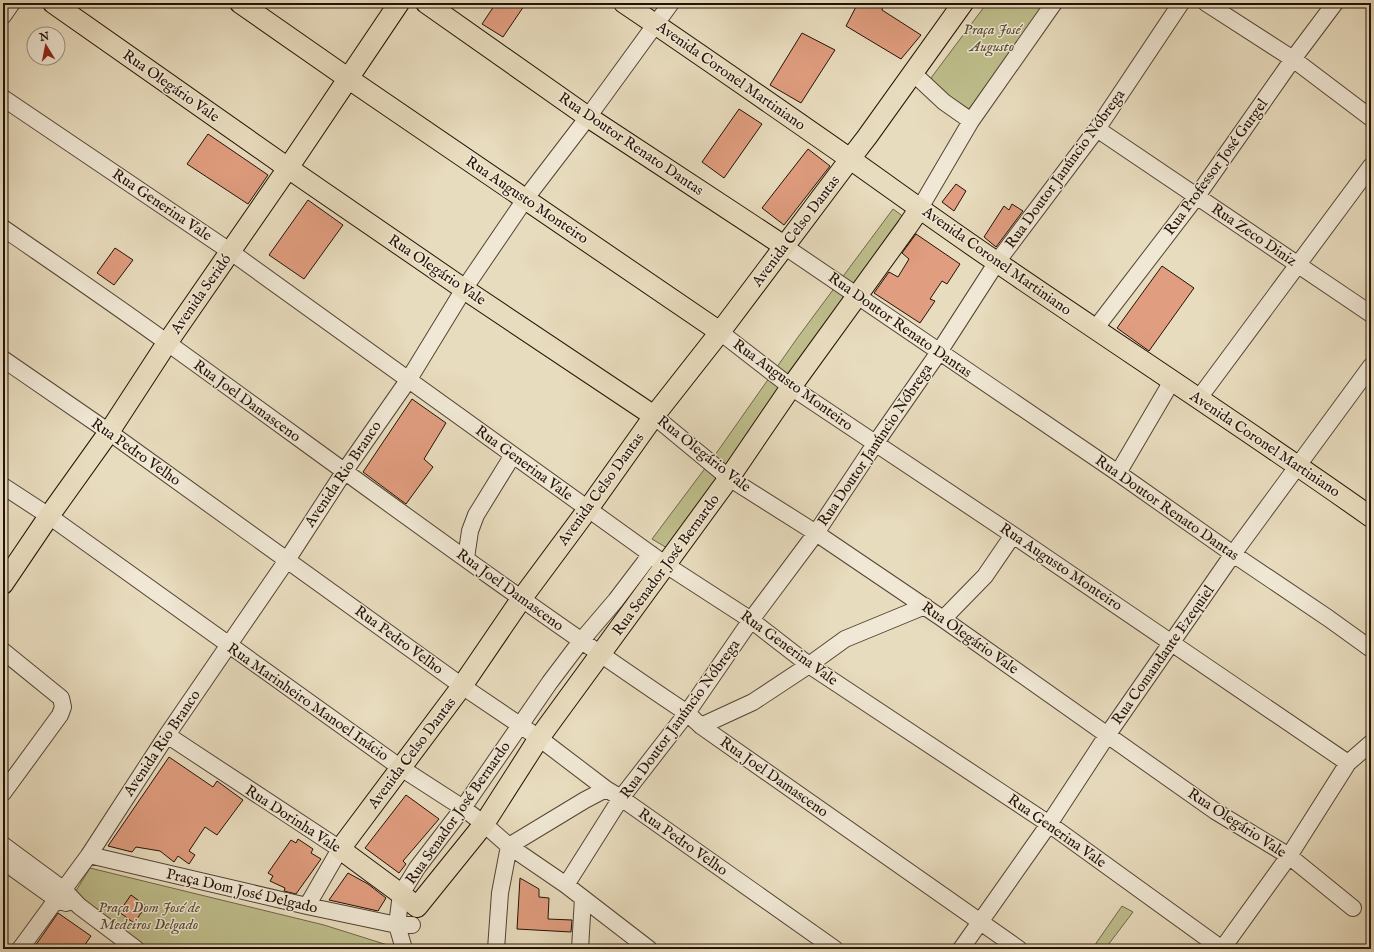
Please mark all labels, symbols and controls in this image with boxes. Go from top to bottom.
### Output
street label: Avenida Coronel Martiniano [652,17,809,135]
park label: Praça José Augusto [963,20,1024,57]
north arrow [26,26,66,66]
text: N [38,29,51,45]
street label: Rua Olegário Vale [119,46,223,127]
street label: Rua Doutor Janúncio Nóbrega [1001,85,1129,252]
street label: Rua Doutor Renato Dantas [555,88,707,200]
street label: Rua Professor José Gurgel [1160,94,1272,239]
street label: Rua Augusto Monteiro [462,152,592,248]
street label: Rua Generina Vale [109,165,216,245]
street label: Avenida Celso Dantas [747,171,844,291]
street label: Rua Zeco Diniz [1208,199,1300,271]
street label: Avenida Coronel Martiniano [918,202,1075,320]
street label: Rua Olegário Vale [384,230,490,310]
street label: Avenida Seridó [166,250,235,338]
street label: Rua Doutor Renato Dantas [824,268,976,382]
street label: Rua Augusto Monteiro [729,335,857,435]
street label: Rua Joel Damasceno [190,356,304,446]
street label: Rua Doutor Janúncio Nóbrega [813,360,937,530]
street label: Avenida Coronel Martiniano [1185,386,1344,501]
street label: Rua Olegário Vale [653,411,755,497]
street label: Rua Pedro Velho [87,414,185,490]
street label: Avenida Rio Branco [300,417,386,532]
street label: Rua Generina Vale [471,421,577,505]
street label: Avenida Celso Dantas [553,429,648,550]
street label: Rua Doutor Renato Dantas [1091,451,1243,565]
street label: Rua Senador José Bernardo [608,490,724,640]
street label: Rua Augusto Monteiro [996,519,1126,615]
street label: Rua Joel Damasceno [453,545,567,635]
street label: Rua Comandante Ezequiel [1108,581,1219,728]
street label: Rua Olegário Vale [918,598,1022,679]
street label: Rua Pedro Velho [351,601,447,679]
street label: Rua Generina Vale [736,606,842,690]
street label: Rua Doutor Janúncio Nóbrega [616,635,744,802]
street label: Rua Marinheiro Manoel Inácio [224,639,392,765]
street label: Avenida Rio Branco [119,686,205,801]
street label: Avenida Celso Dantas [363,693,460,813]
street label: Rua Joel Damasceno [716,732,832,822]
street label: Rua Senador José Bernardo [401,738,515,888]
street label: Rua Dorinha Vale [242,781,345,857]
street label: Rua Olegário Vale [1184,784,1290,862]
street label: Rua Generina Vale [1004,790,1110,872]
street label: Rua Pedro Velho [634,804,732,880]
street label: Praça Dom José Delgado [164,864,320,918]
park label: Praça Dom José de Medeiros Delgado [98,898,200,935]

